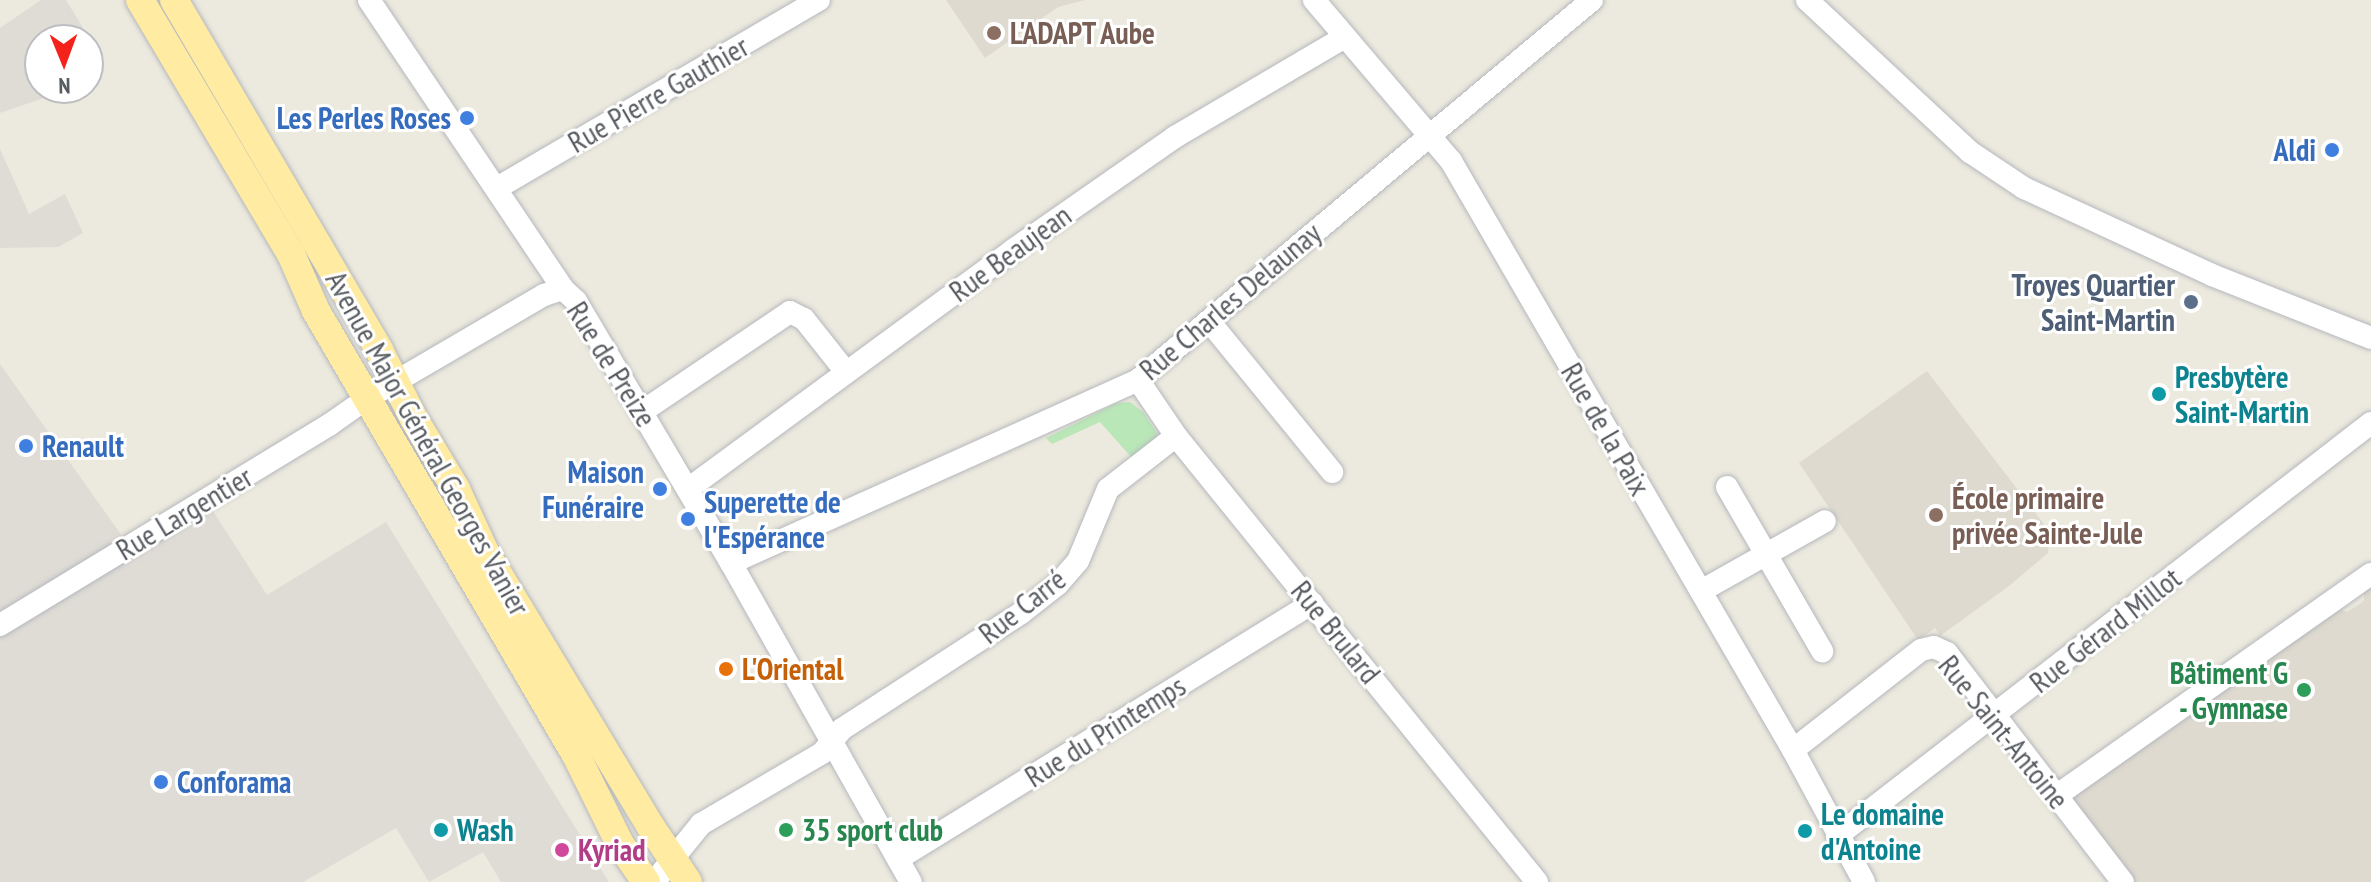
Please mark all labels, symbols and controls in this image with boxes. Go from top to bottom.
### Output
place label: L'ADAPT Aube [1010,15,1157,51]
north arrow [24,24,104,104]
marker: L'ADAPT Aube [985,24,1003,42]
street label: Rue Pierre Gauthier [561,28,755,160]
text: N [58,72,71,100]
place label: Les Perles Roses [277,100,451,136]
marker: Les Perles Roses [458,109,476,127]
place label: Aldi [2274,132,2316,168]
marker: Aldi [2323,141,2341,159]
street label: Rue Beaujean [942,197,1078,309]
street label: Rue Charles Delaunay [1132,215,1328,387]
street label: Avenue Major Général Georges Vanier [318,264,538,622]
place label: Troyes Quartier Saint-Martin [2011,267,2175,338]
marker: Troyes Quartier Saint-Martin [2182,293,2200,311]
street label: Rue de Preize [559,295,665,433]
street label: Rue de la Paix [1554,356,1658,502]
place label: Presbytère Saint-Martin [2175,359,2309,430]
marker: Presbytère Saint-Martin [2150,385,2168,403]
place label: Renault [42,428,124,464]
marker: Renault [17,437,35,455]
place label: Maison Funéraire [542,454,644,524]
street label: Rue Largentier [109,458,259,568]
marker: Maison Funéraire [651,480,669,498]
place label: École primaire privée Sainte-Jule [1952,480,2143,550]
place label: Superette de l'Espérance [704,484,841,554]
marker: École primaire privée Sainte-Jule [1927,506,1945,524]
marker: Superette de l'Espérance [679,510,697,528]
street label: Rue Gérard Millot [2022,560,2188,700]
street label: Rue Carré [971,561,1073,651]
street label: Rue Brulard [1284,573,1388,691]
street label: Rue Saint-Antoine [1931,648,2077,816]
place label: L'Oriental [742,651,843,687]
place label: Bâtiment G - Gymnase [2169,655,2288,726]
marker: L'Oriental [717,660,735,678]
street label: Rue du Printemps [1018,667,1192,795]
marker: Bâtiment G - Gymnase [2295,681,2313,699]
place label: Conforama [177,764,291,800]
marker: Conforama [152,773,170,791]
place label: Le domaine d'Antoine [1821,796,1944,866]
place label: Wash [457,812,514,848]
place label: 35 sport club [802,812,943,848]
marker: Wash [432,821,450,839]
marker: 35 sport club [777,821,795,839]
marker: Le domaine d'Antoine [1796,822,1814,840]
place label: Kyriad [578,832,646,868]
marker: Kyriad [553,841,571,859]

